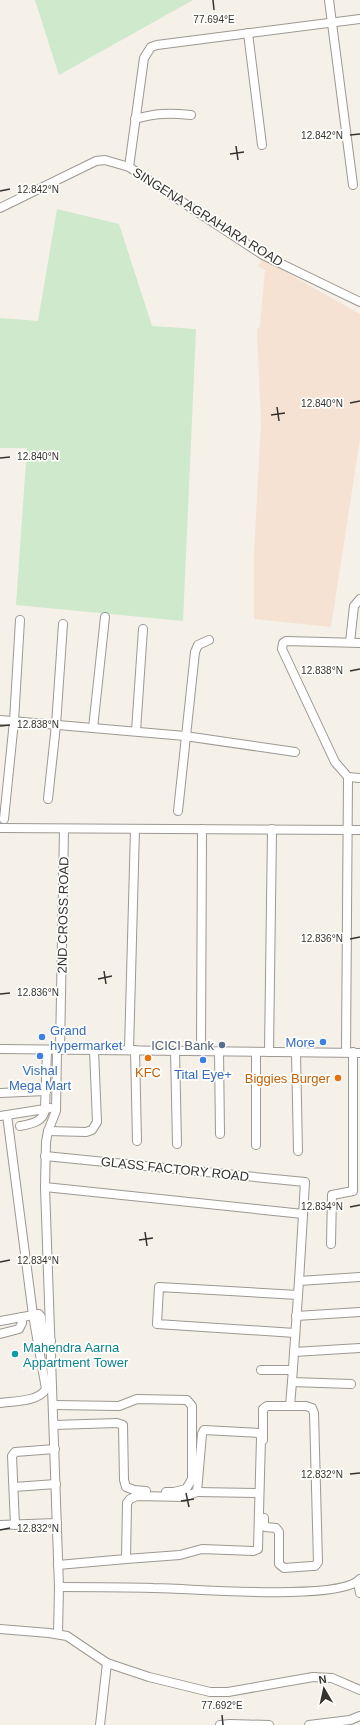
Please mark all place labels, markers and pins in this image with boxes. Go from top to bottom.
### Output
place label: Grand hypermarket [50,1023,123,1053]
marker: Grand hypermarket [37,1032,47,1042]
place label: More [285,1035,315,1050]
marker: More [318,1037,328,1047]
place label: ICICI Bank [151,1038,214,1053]
marker: ICICI Bank [217,1040,227,1050]
marker: Vishal Mega Mart [35,1051,45,1061]
marker: KFC [143,1053,153,1063]
marker: Tital Eye+ [198,1055,208,1065]
place label: Vishal Mega Mart [9,1063,71,1093]
place label: KFC [135,1065,161,1080]
place label: Tital Eye+ [174,1067,232,1082]
place label: Biggies Burger [245,1071,331,1086]
marker: Biggies Burger [333,1073,343,1083]
place label: Mahendra Aarna Appartment Tower [23,1340,129,1370]
marker: Mahendra Aarna Appartment Tower [10,1349,20,1359]

